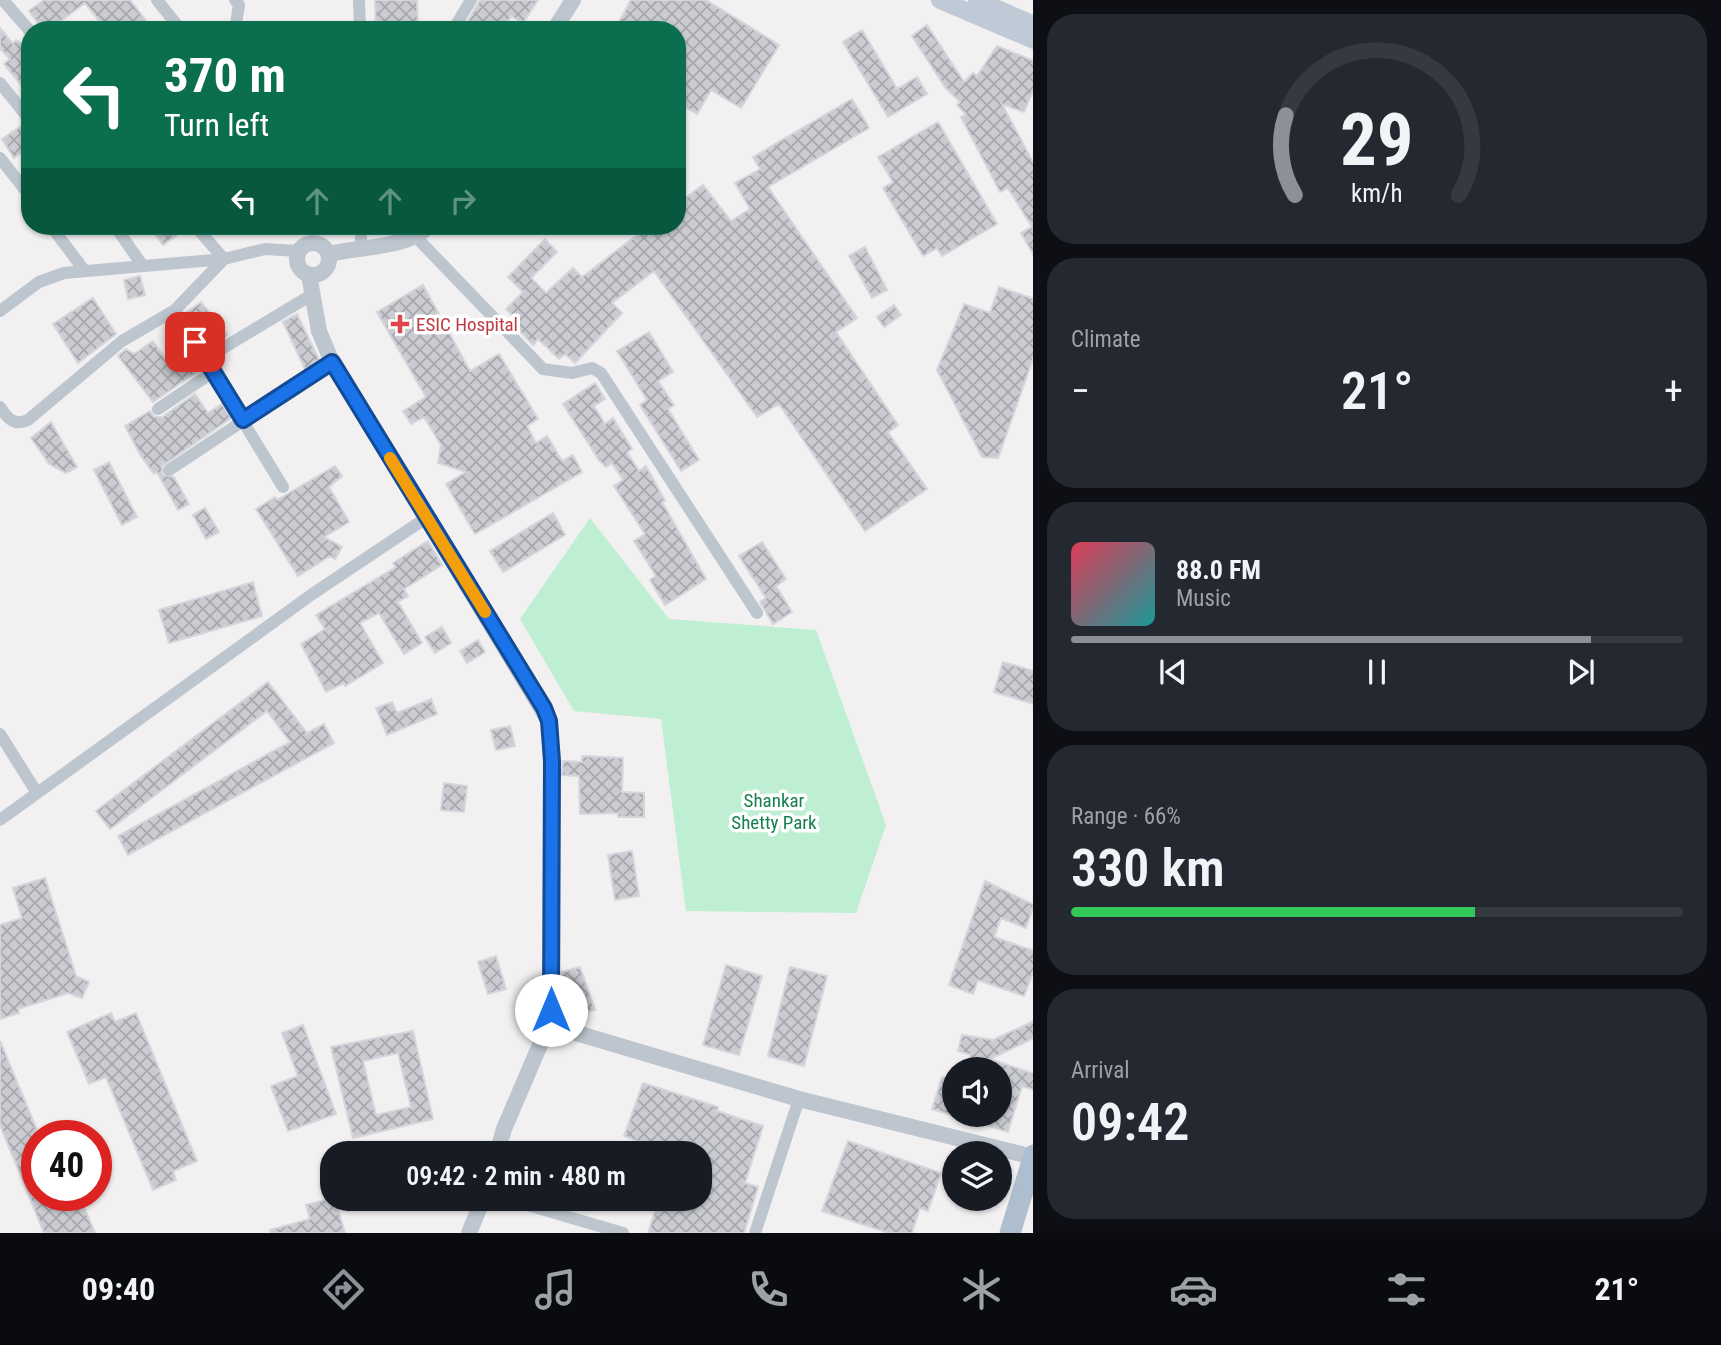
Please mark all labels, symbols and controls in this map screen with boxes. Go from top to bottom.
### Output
text: 370 m [164,47,286,104]
icon: left [49,49,140,140]
text: 29 [1340,97,1414,183]
text: Turn left [164,106,269,144]
text: km/h [1351,179,1403,208]
icon: left [225,182,263,220]
icon: ahead [298,182,336,220]
icon: ahead [371,182,409,220]
icon: right [444,182,482,220]
pin [165,312,225,372]
place label: ESIC Hospital [416,313,518,336]
marker: ESIC Hospital [390,314,410,334]
icon: arrive [176,323,214,361]
text: Climate [1071,326,1141,353]
text: 21° [1341,361,1413,422]
text: − [1071,369,1090,413]
text: + [1664,369,1683,413]
text: 88.0 FM [1176,555,1261,585]
text: Music [1176,585,1231,612]
icon: previous [1154,653,1192,691]
icon: pause [1358,653,1396,691]
icon: next [1562,653,1600,691]
park label: Shankar Shetty Park [731,789,817,834]
text: Range · 66% [1071,803,1181,830]
text: 330 km [1071,838,1225,899]
position arrow [514,973,588,1047]
map controls [942,1057,1012,1211]
button: sound [942,1057,1012,1127]
text: Arrival [1071,1057,1130,1084]
text: 09:42 [1071,1092,1189,1153]
speed limit sign: 40 [21,1120,112,1211]
button: layers [942,1141,1012,1211]
text: 09:42 · 2 min · 480 m [406,1161,626,1191]
icon: directions [319,1265,368,1314]
icon: music [531,1265,580,1314]
icon: phone [744,1265,793,1314]
icon: climate [957,1265,1006,1314]
icon: car [1169,1265,1218,1314]
icon: filters [1382,1265,1431,1314]
text: 09:40 [82,1270,155,1308]
text: 21° [1594,1270,1639,1308]

